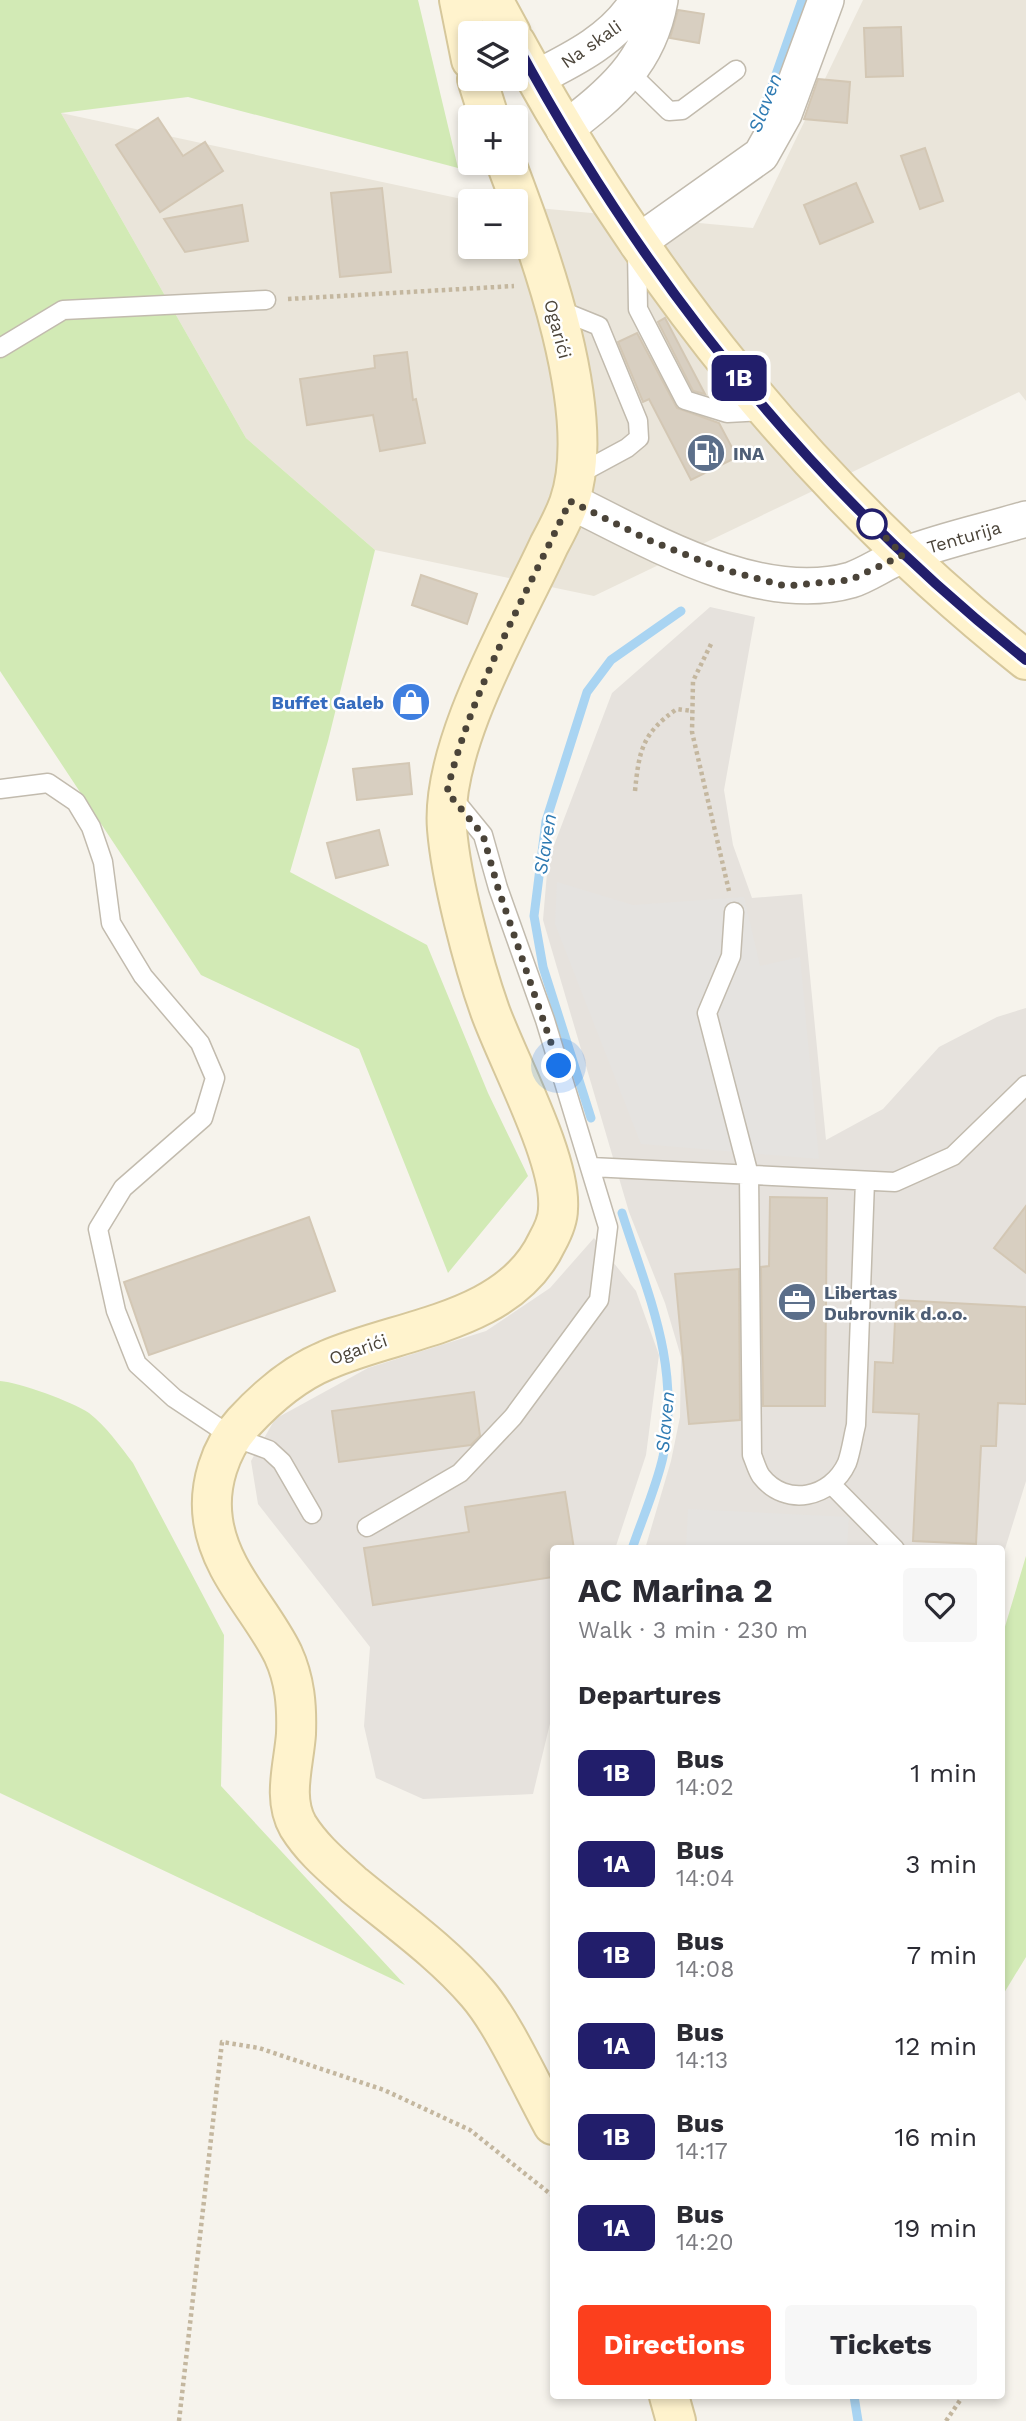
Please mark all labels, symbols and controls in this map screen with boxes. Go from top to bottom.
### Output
street label: Na skali [557,16,625,72]
map controls [458,21,528,259]
button: layers [458,21,528,91]
water label: Slaven [743,70,787,136]
button: + [458,105,528,175]
button: − [458,189,528,259]
street label: Ogarići [540,297,576,361]
line badge: 1B [708,355,770,401]
text: 1B [726,364,752,392]
fuel station icon: INA [685,432,727,474]
place label: INA [733,443,765,464]
unlabelled marker [857,509,887,539]
street label: Tenturija [925,516,1003,558]
shop icon: Buffet Galeb [390,681,432,723]
place label: Buffet Galeb [272,692,384,713]
water label: Slaven [529,812,561,876]
your location [541,1048,576,1083]
office icon: Libertas Dubrovnik d.o.o. [776,1281,818,1323]
place label: Libertas Dubrovnik d.o.o. [824,1282,968,1324]
street label: Ogarići [326,1329,390,1369]
water label: Slaven [651,1390,679,1454]
button: heart [903,1568,977,1642]
text: AC Marina 2 [578,1571,773,1610]
text: Walk · 3 min · 230 m [578,1617,808,1644]
text: Departures [578,1680,721,1710]
text: Bus [676,1744,724,1774]
text: 1 min [910,1758,977,1788]
text: 1B [603,1759,630,1787]
text: 14:02 [676,1774,734,1801]
text: Bus [676,1835,724,1865]
text: 3 min [905,1849,977,1879]
text: 1A [603,1850,630,1878]
text: 14:04 [676,1865,734,1892]
text: Bus [676,1926,724,1956]
text: 7 min [907,1940,977,1970]
text: 1B [603,1941,630,1969]
text: 14:08 [676,1956,734,1983]
text: Bus [676,2017,724,2047]
text: 12 min [895,2031,977,2061]
text: 1A [603,2032,630,2060]
text: 14:13 [676,2047,728,2074]
text: Bus [676,2108,724,2138]
text: 16 min [894,2122,977,2152]
text: 1B [603,2123,630,2151]
text: 14:17 [676,2138,728,2165]
text: Bus [676,2199,724,2229]
text: 19 min [894,2213,977,2243]
text: 1A [603,2214,630,2242]
text: 14:20 [676,2229,734,2256]
button: Directions [578,2305,771,2385]
button: Tickets [785,2305,977,2385]

